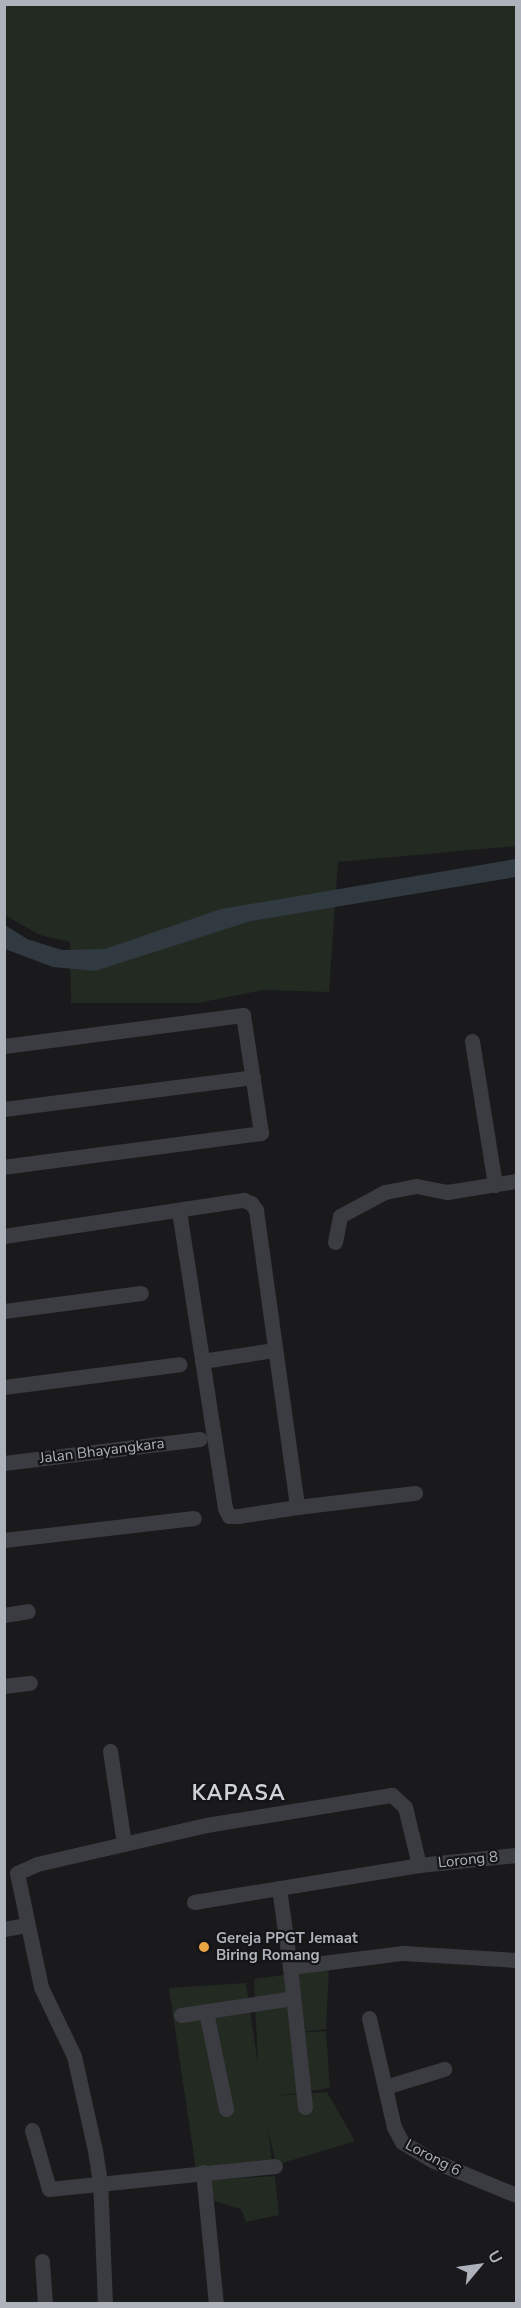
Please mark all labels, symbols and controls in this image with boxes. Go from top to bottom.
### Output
street label: Jalan Bhayangkara [39,1434,165,1468]
district label: KAPASA [192,1780,286,1806]
street label: Lorong 8 [437,1848,499,1872]
place label: Gereja PPGT Jemaat Biring Romang [216,1929,358,1964]
marker: Gereja PPGT Jemaat Biring Romang [197,1940,211,1954]
street label: Lorong 6 [402,2136,464,2180]
north arrow [449,2236,509,2296]
text: U [482,2247,507,2268]

